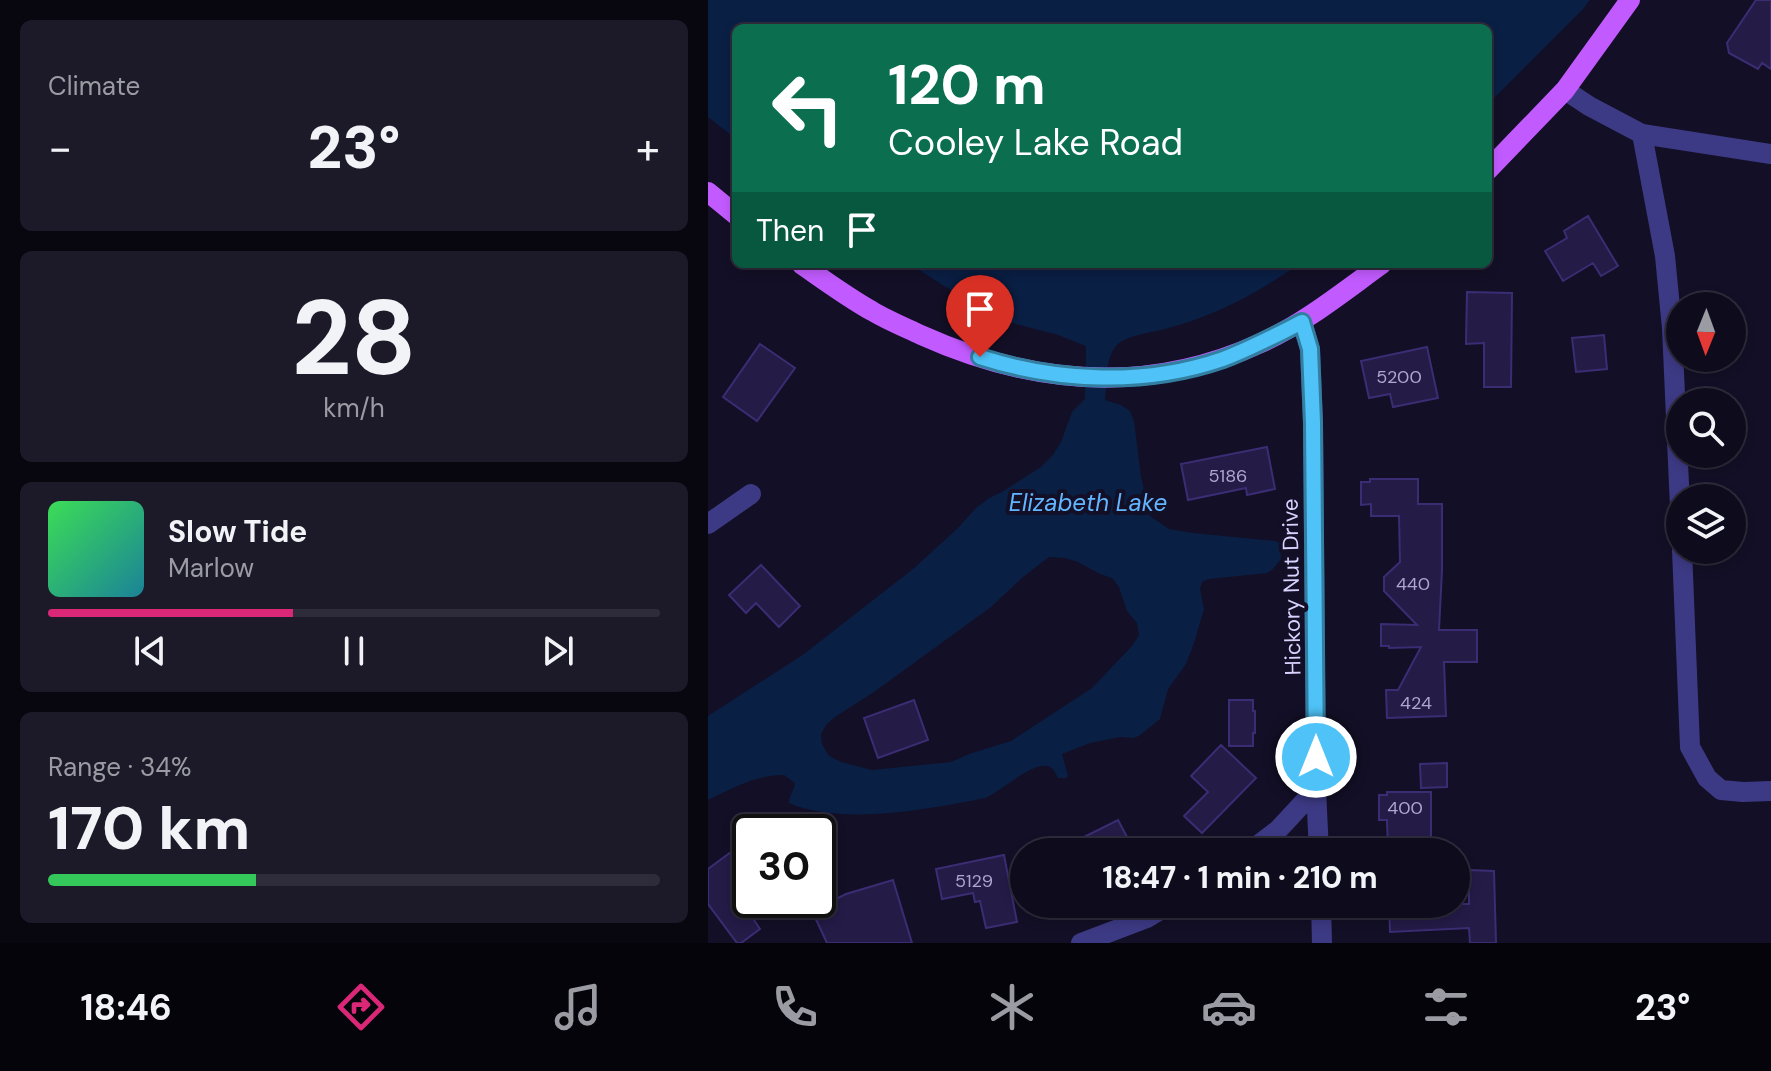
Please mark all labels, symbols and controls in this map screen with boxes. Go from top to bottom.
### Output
text: 120 m [888,48,1046,121]
icon: left [756,56,860,160]
text: Climate [48,69,140,103]
text: 23° [308,108,400,187]
text: − [48,119,72,177]
text: + [636,119,660,177]
text: Cooley Lake Road [888,119,1183,166]
icon: arrive [840,208,884,252]
text: Then [756,211,824,250]
text: 28 [291,271,417,406]
pin [946,275,1014,357]
icon: arrive [958,287,1002,331]
north arrow [1666,292,1746,372]
map controls [1666,292,1746,564]
house number: 5200 [1376,365,1422,389]
button: search [1666,388,1746,468]
text: km/h [323,391,385,425]
house number: 5186 [1209,464,1247,488]
button: layers [1666,484,1746,564]
water label: Elizabeth Lake [1009,487,1167,518]
street label: Hickory Nut Drive [1275,498,1308,676]
text: Slow Tide [168,512,307,551]
text: Marlow [168,551,254,585]
house number: 440 [1396,572,1430,596]
icon: previous [128,629,172,673]
icon: pause [332,629,376,673]
icon: next [536,629,580,673]
house number: 424 [1400,691,1432,715]
position arrow [1274,715,1358,799]
text: Range · 34% [48,750,191,784]
text: 170 km [48,789,250,868]
house number: 400 [1387,796,1423,820]
speed limit sign: 30 [732,814,836,918]
text: 18:47 · 1 min · 210 m [1102,858,1378,897]
house number: 5129 [955,869,993,893]
icon: directions [333,979,389,1035]
icon: music [550,979,606,1035]
icon: phone [767,979,823,1035]
icon: climate [984,979,1040,1035]
icon: car [1201,979,1257,1035]
icon: filters [1418,979,1474,1035]
text: 18:46 [81,984,172,1031]
text: 23° [1635,984,1690,1031]

